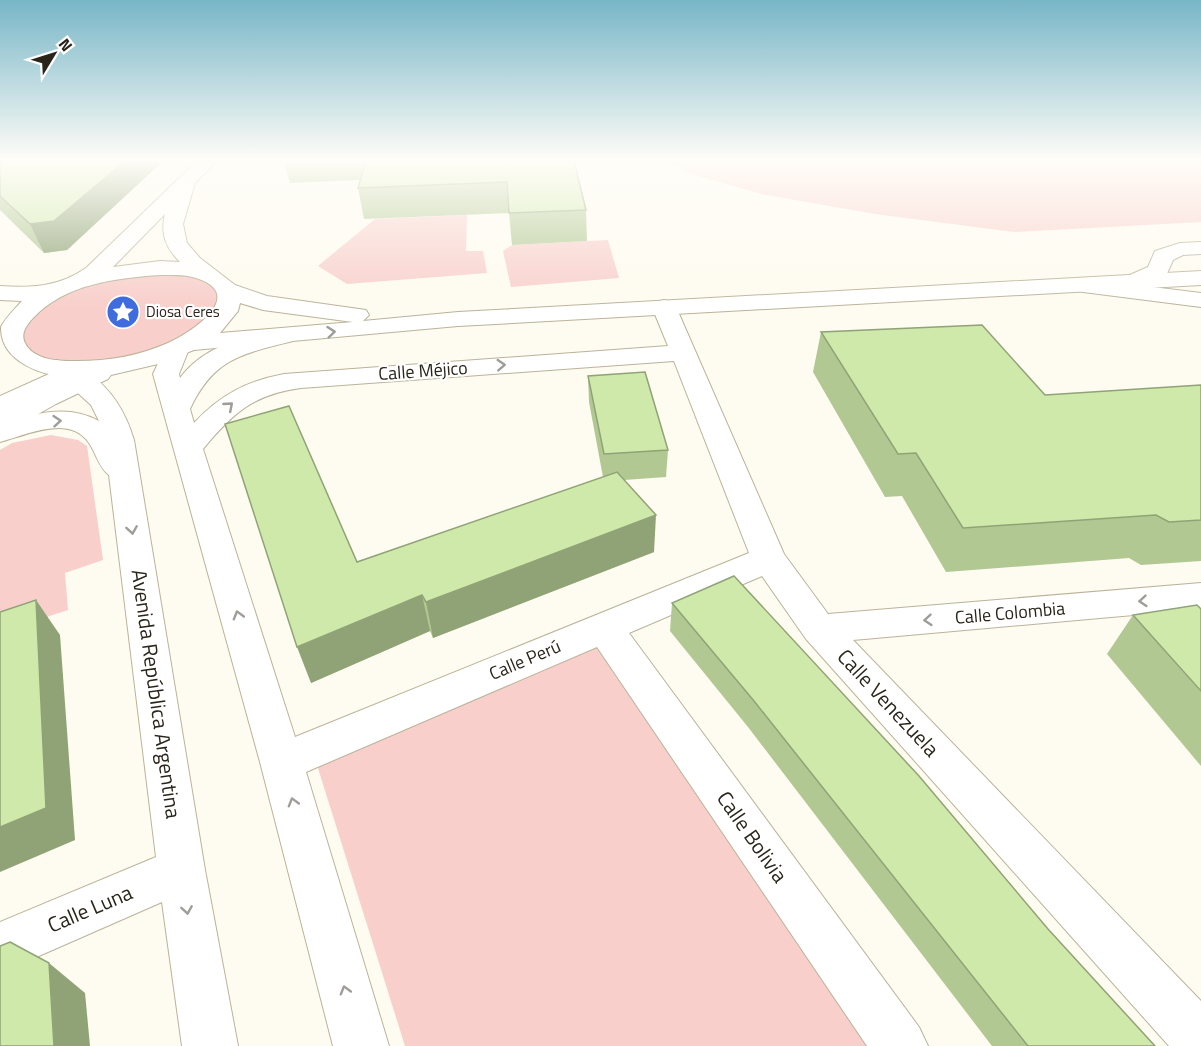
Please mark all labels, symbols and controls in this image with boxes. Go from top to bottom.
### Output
north arrow [24,24,84,84]
text: N [53,33,79,57]
place icon: Diosa Ceres [105,294,141,330]
place label: Diosa Ceres [146,300,220,323]
one-way arrow [327,326,336,339]
street label: Calle Méjico [377,354,469,387]
one-way arrow [497,359,506,372]
one-way arrow [222,402,233,413]
one-way arrow [52,415,62,428]
one-way arrow [126,526,138,535]
street label: Avenida República Argentina [124,567,190,821]
street label: Calle Colombia [954,594,1066,631]
one-way arrow [1138,594,1147,607]
one-way arrow [233,610,245,621]
one-way arrow [923,613,932,626]
street label: Calle Perú [485,632,565,687]
street label: Calle Venezuela [830,641,948,764]
street label: Calle Bolivia [709,784,796,889]
one-way arrow [288,797,300,808]
street label: Calle Luna [42,876,138,940]
one-way arrow [180,905,193,915]
one-way arrow [340,985,353,995]

